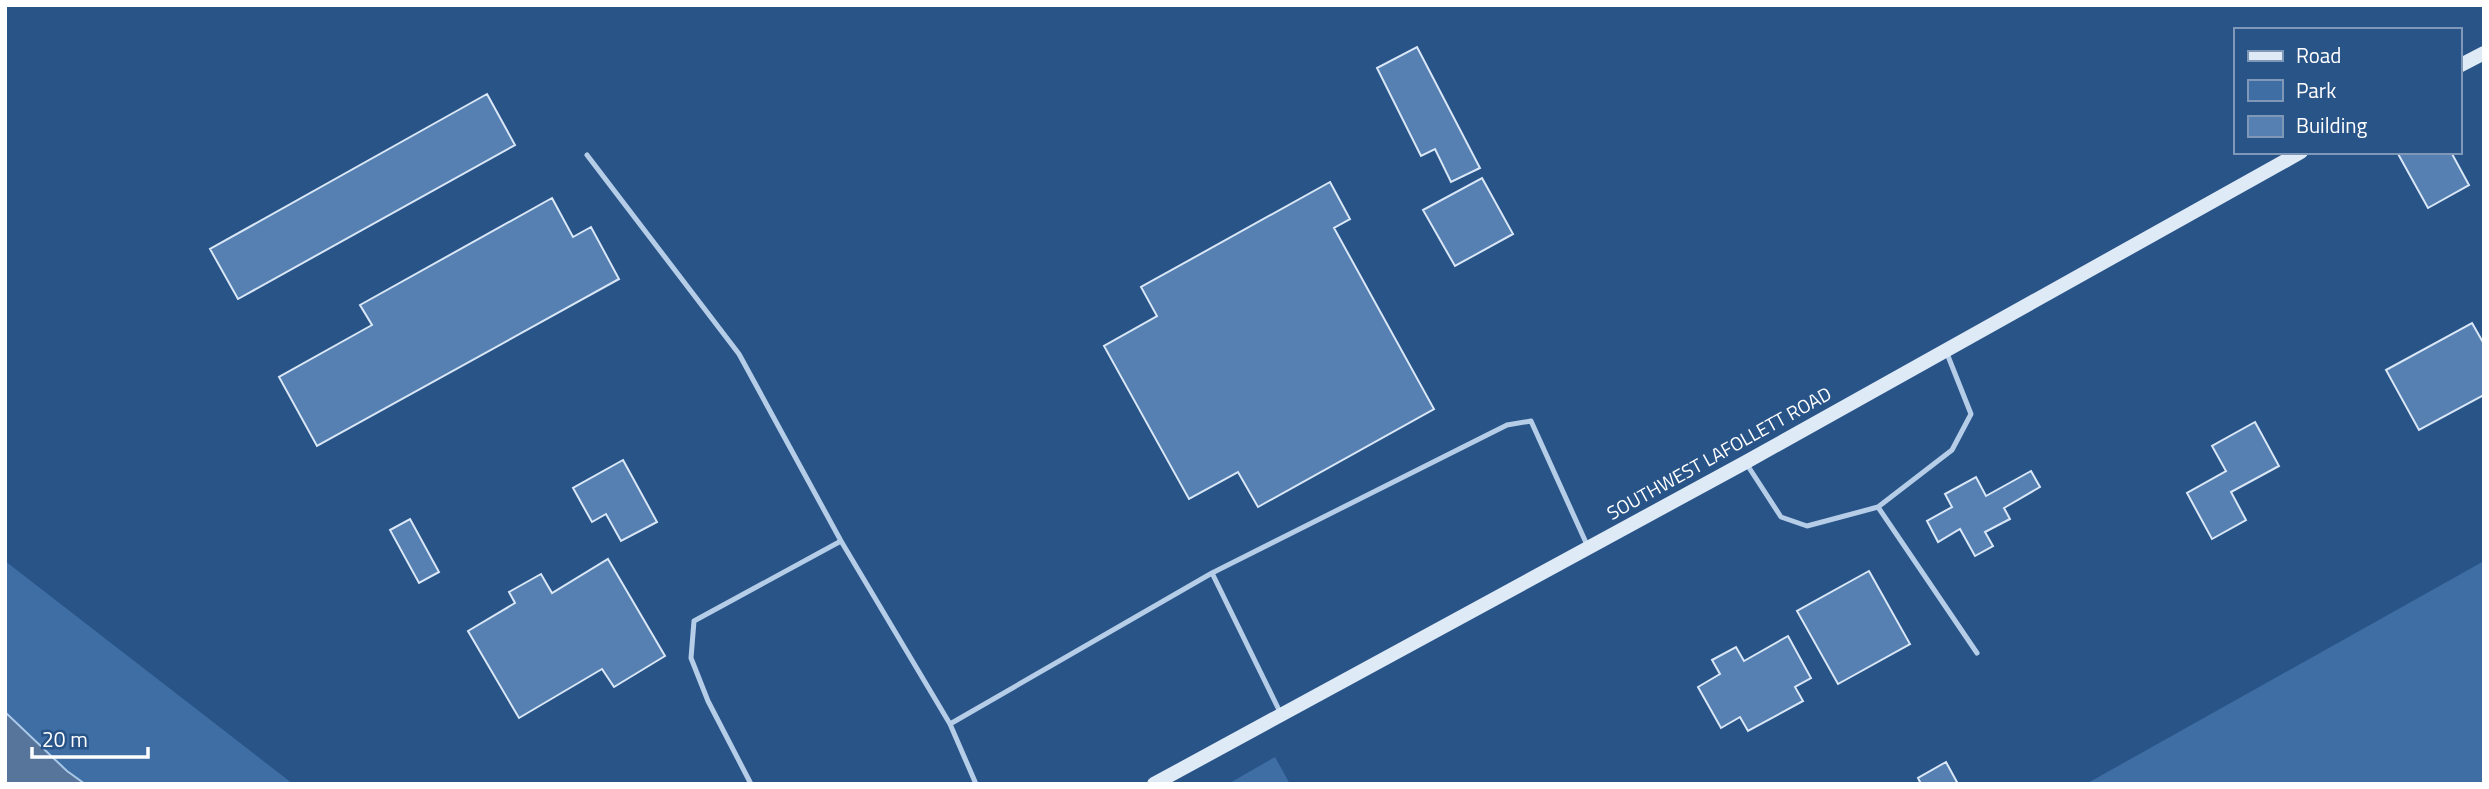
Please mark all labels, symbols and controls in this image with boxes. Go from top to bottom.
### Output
legend [2234,28,2461,154]
text: Road [2296,39,2341,71]
text: Park [2296,74,2336,106]
text: Building [2296,109,2368,141]
street label: SOUTHWEST LAFOLLETT ROAD [1601,379,1836,527]
scale bar [32,716,147,760]
text: 20 m [42,723,88,755]

